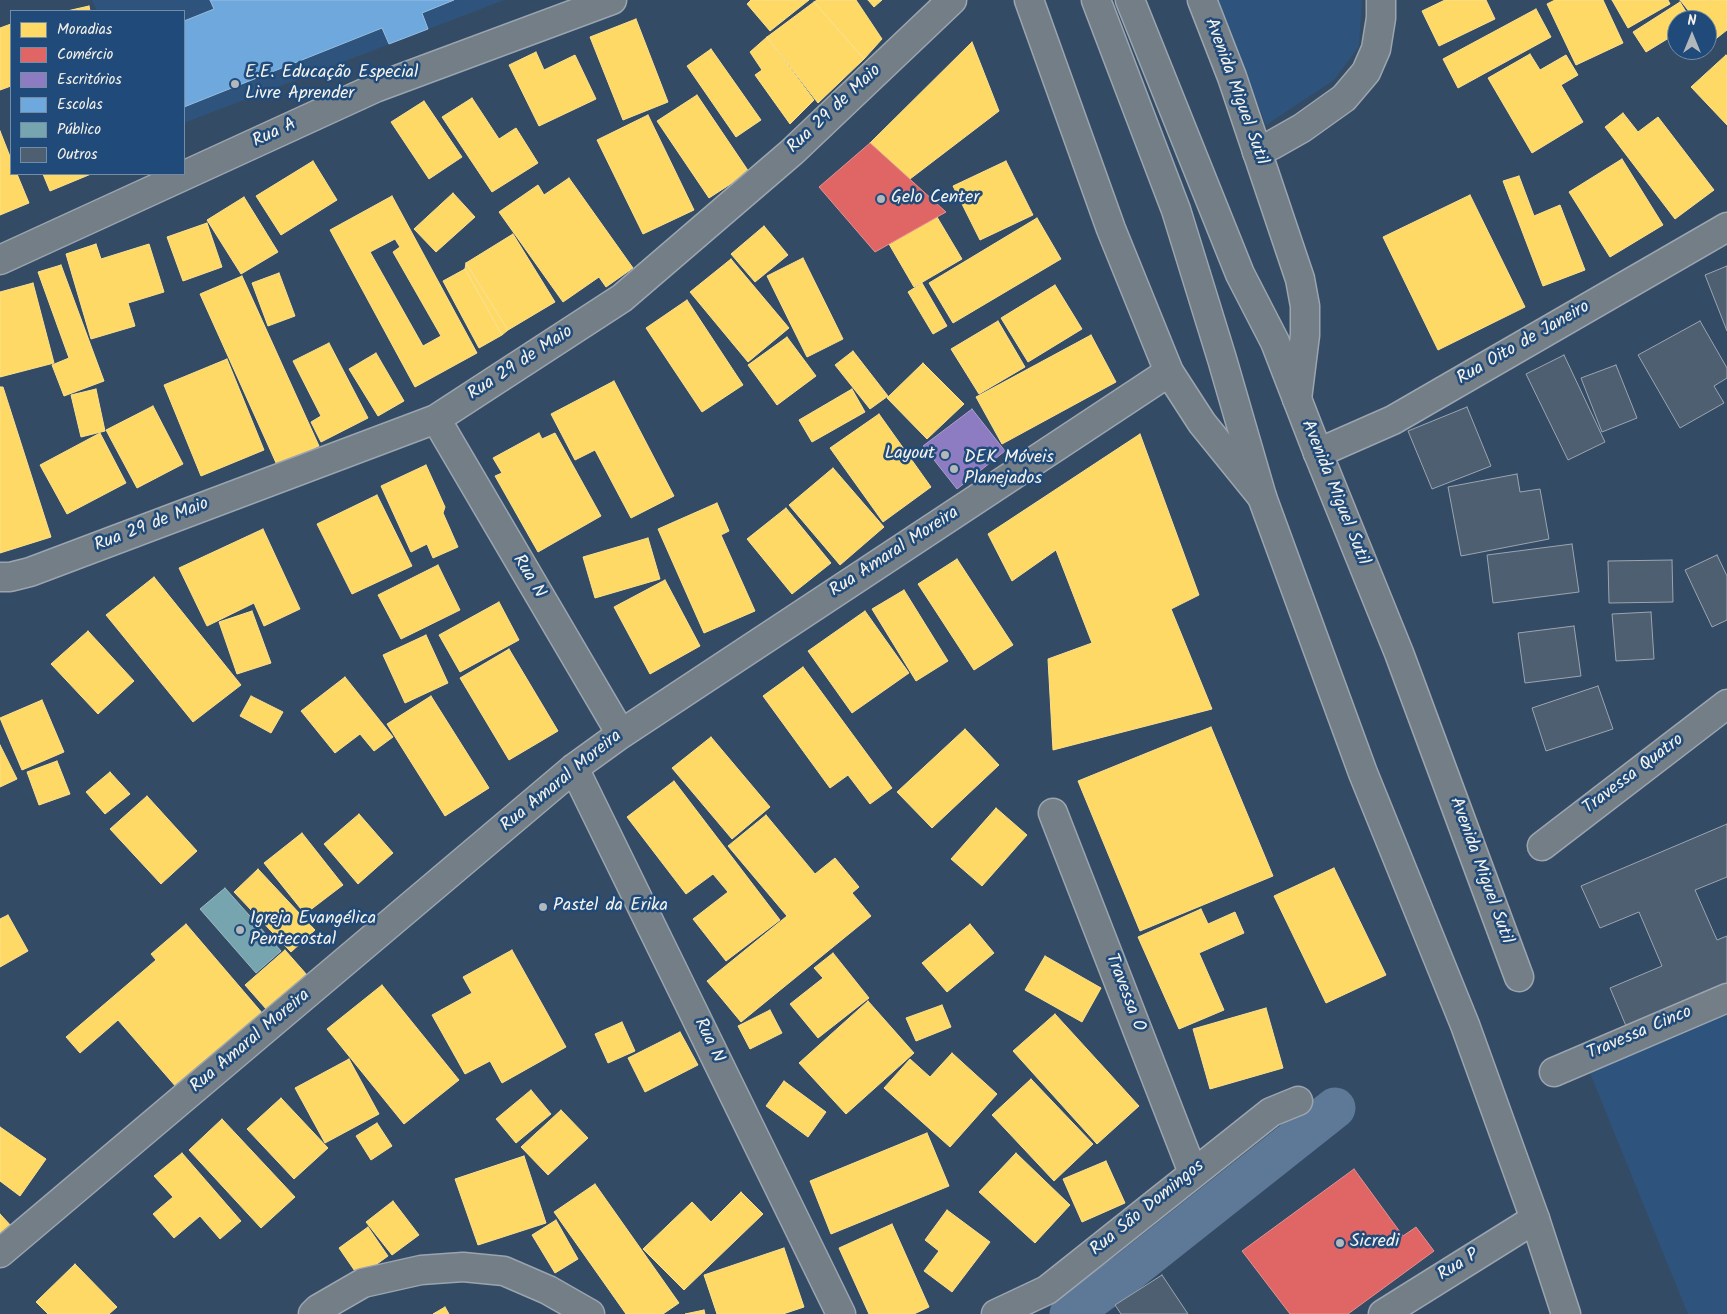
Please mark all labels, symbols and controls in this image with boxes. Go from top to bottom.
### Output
legend [10,10,185,175]
north arrow [1667,10,1717,60]
text: N [1688,10,1696,32]
street label: Avenida Miguel Sutil [1198,16,1272,168]
text: Moradias [57,18,112,42]
text: Comércio [57,43,113,67]
street label: Rua 29 de Maio [784,61,886,159]
place label: E.E. Educação Especial Livre Aprender [245,63,418,106]
text: Escritórios [57,68,122,92]
marker: E.E. Educação Especial Livre Aprender [229,78,241,90]
text: Escolas [57,93,103,117]
street label: Rua A [250,115,300,153]
text: Público [57,118,101,142]
text: Outros [57,143,97,167]
place label: Gelo Center [891,188,979,210]
marker: Gelo Center [875,193,887,205]
street label: Rua Oito de Janeiro [1454,297,1594,391]
street label: Rua 29 de Maio [465,322,577,406]
street label: Avenida Miguel Sutil [1295,417,1373,569]
place label: Layout [885,444,935,466]
place label: DEK Móveis Planejados [964,448,1054,490]
marker: Layout [939,449,951,461]
marker: DEK Móveis Planejados [948,463,960,475]
street label: Rua 29 de Maio [92,494,212,558]
street label: Rua Amaral Moreira [826,503,964,603]
street label: Rua N [507,551,549,603]
street label: Rua Amaral Moreira [497,727,627,837]
street label: Travessa Quatro [1579,730,1689,820]
street label: Avenida Miguel Sutil [1443,795,1517,947]
place label: Pastel da Erika [553,896,668,918]
marker: Pastel da Erika [537,901,549,913]
place label: Igreja Evangélica Pentecostal [250,909,376,952]
marker: Igreja Evangélica Pentecostal [234,924,246,936]
street label: Travessa O [1099,951,1149,1035]
street label: Rua Amaral Moreira [187,986,315,1098]
street label: Travessa Cinco [1584,1002,1696,1066]
street label: Rua N [688,1015,728,1067]
street label: Rua São Domingos [1087,1156,1209,1262]
place label: Sicredi [1350,1232,1399,1254]
marker: Sicredi [1334,1237,1346,1249]
street label: Rua P [1434,1245,1484,1287]

